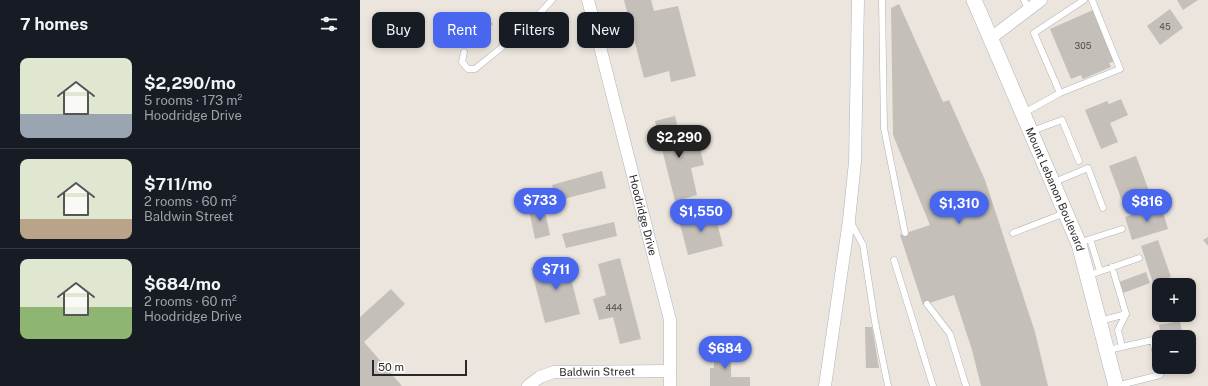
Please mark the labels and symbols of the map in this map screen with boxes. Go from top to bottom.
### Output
house number: 45 [1159,21,1171,32]
house number: 305 [1075,40,1092,51]
pin: $2,290 [646,125,712,159]
street label: Mount Lebanon Boulevard [1024,125,1087,252]
street label: Hoodridge Drive [627,173,659,257]
pin: $733 [516,188,564,222]
pin: $816 [1123,189,1171,223]
pin: $1,310 [926,191,992,225]
pin: $1,550 [668,199,734,233]
pin: $711 [532,257,580,291]
house number: 444 [606,302,623,313]
pin: $684 [701,336,749,370]
scale bar [372,358,467,377]
street label: Baldwin Street [559,365,635,378]

